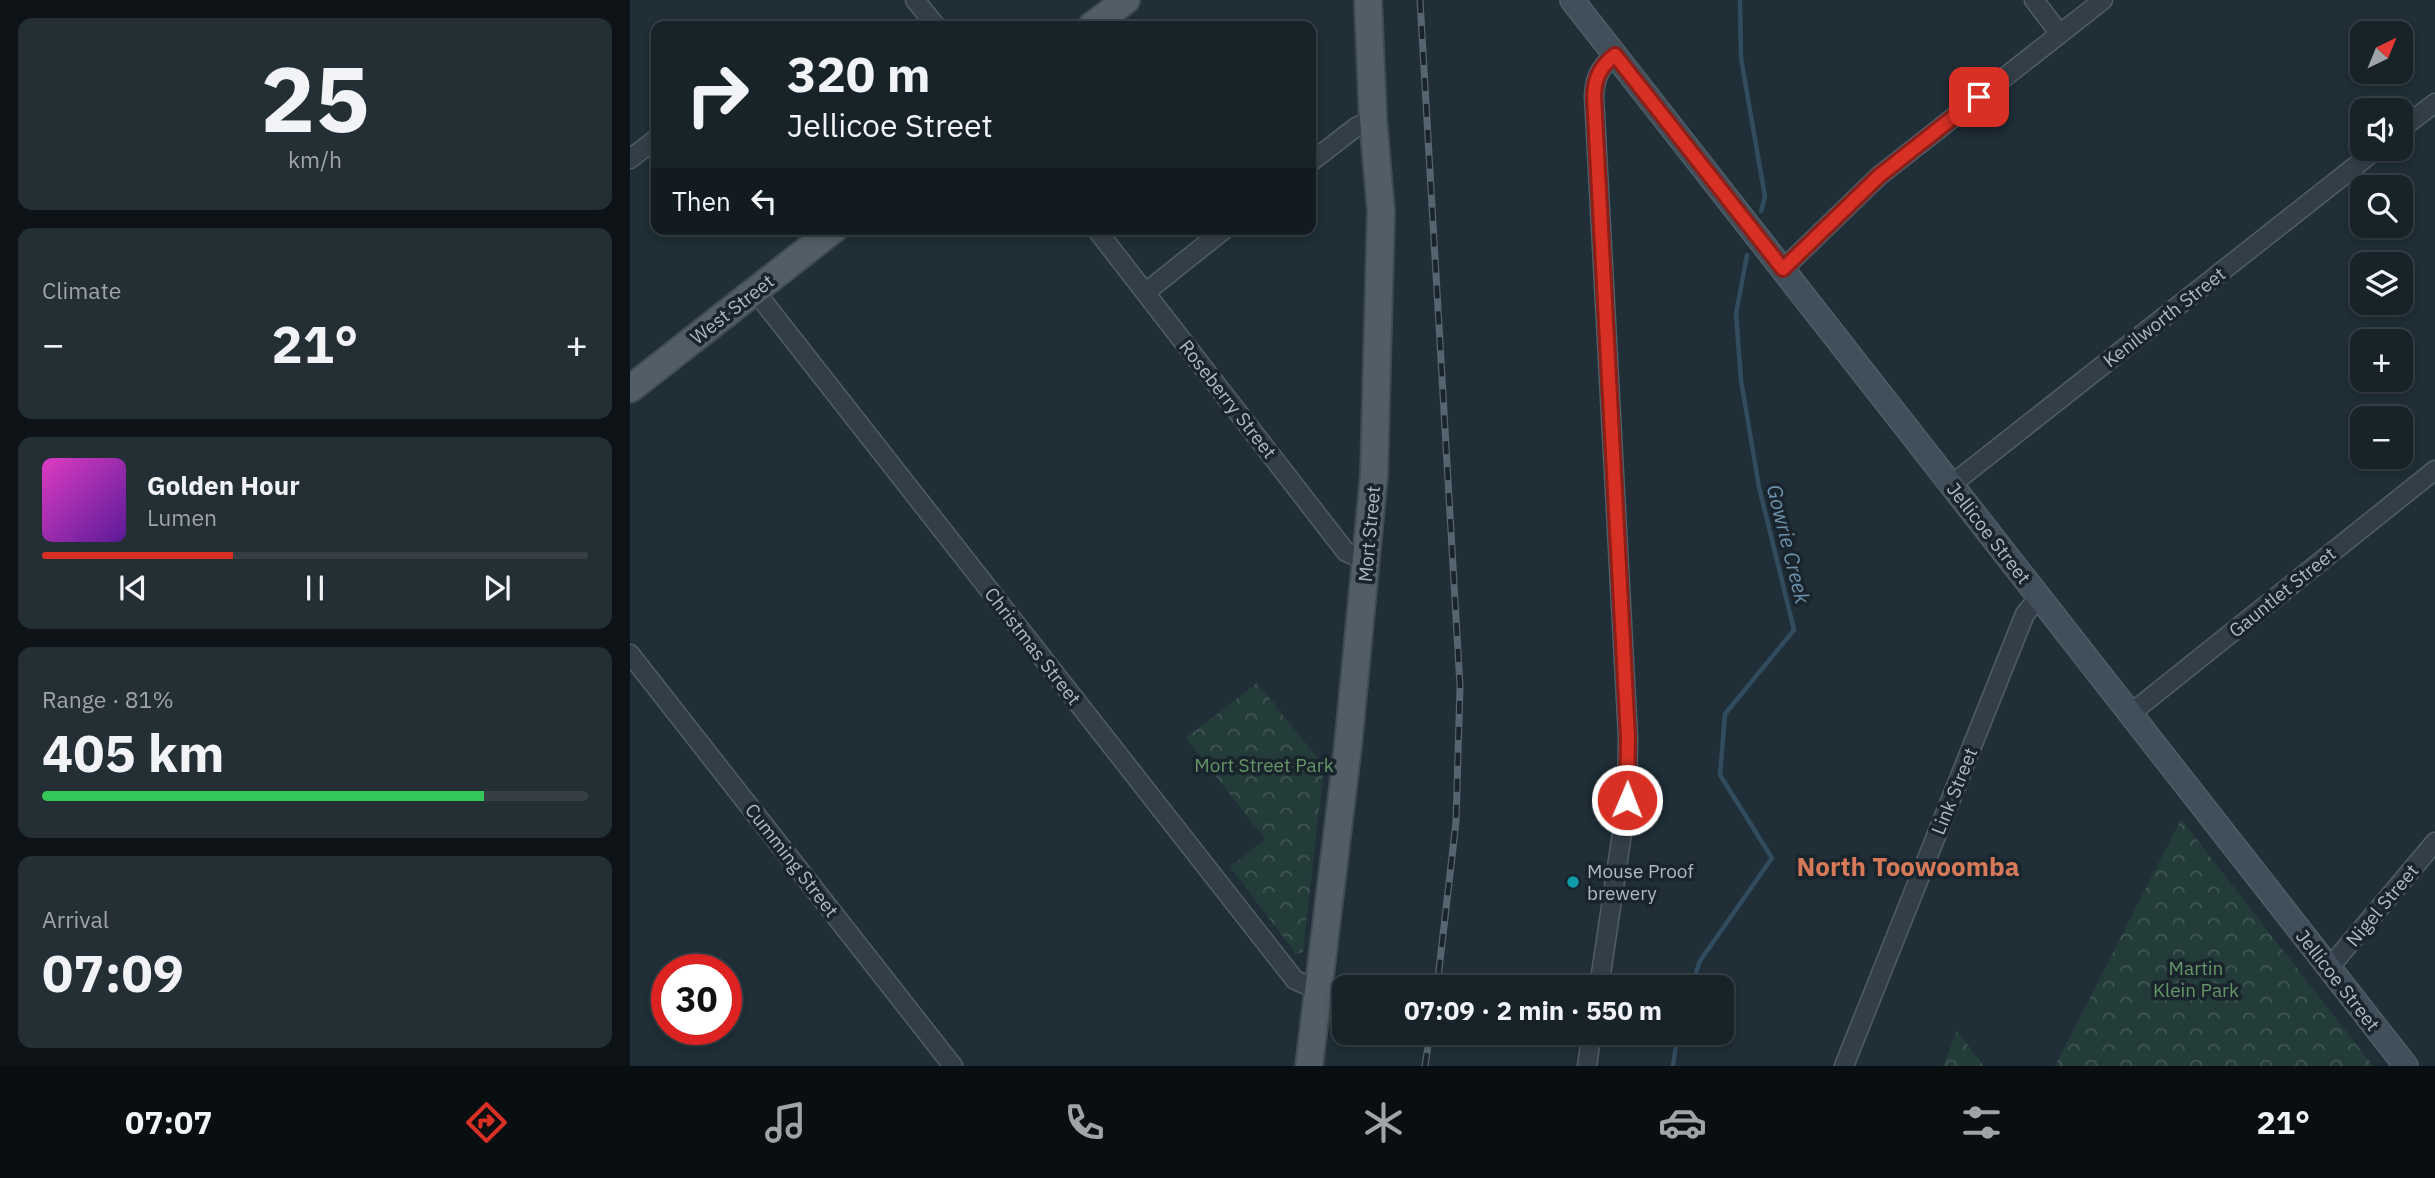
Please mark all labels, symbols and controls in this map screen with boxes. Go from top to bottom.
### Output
north arrow [2350,21,2413,84]
map controls [2350,21,2413,469]
text: 25 [260,39,370,157]
text: 320 m [787,42,931,105]
icon: right [672,49,763,140]
pin [1949,67,2009,127]
icon: arrive [1960,78,1998,116]
button: sound [2350,98,2413,161]
text: Jellicoe Street [787,104,993,146]
text: km/h [288,144,342,174]
button: search [2350,175,2413,238]
icon: left [745,182,783,220]
text: Then [672,184,731,218]
button: layers [2350,252,2413,315]
street label: Kenilworth Street [2098,262,2230,372]
street label: West Street [685,269,779,349]
text: Climate [42,275,121,305]
text: 21° [272,310,358,377]
text: − [42,319,65,368]
text: + [565,319,588,368]
button: + [2350,329,2413,392]
street label: Roseberry Street [1174,335,1282,463]
button: − [2350,406,2413,469]
text: Golden Hour [147,468,300,502]
street label: Jellicoe Street [1942,477,2036,589]
water label: Gowrie Creek [1761,481,1818,608]
street label: Mort Street [1353,485,1385,583]
text: Lumen [147,502,217,532]
street label: Gauntlet Street [2224,542,2340,642]
icon: previous [114,569,152,607]
icon: pause [296,569,334,607]
icon: next [478,569,516,607]
street label: Christmas Street [980,582,1086,710]
text: Range · 81% [42,684,174,714]
text: 405 km [42,719,224,786]
street label: Link Street [1926,744,1982,838]
park label: Mort Street Park [1194,753,1334,777]
position arrow [1590,763,1664,837]
street label: Cumming Street [740,798,844,922]
district label: North Toowoomba [1796,849,2020,883]
place label: Mouse Proof brewery [1587,859,1694,905]
street label: Nigel Street [2341,859,2423,951]
marker: Mouse Proof brewery [1565,874,1581,890]
text: Arrival [42,904,109,934]
street label: Jellicoe Street [2291,924,2385,1036]
text: 07:09 [42,939,184,1006]
speed limit sign: 30 [651,954,742,1045]
park label: Martin Klein Park [2153,956,2239,1002]
text: 07:09 · 2 min · 550 m [1404,993,1662,1027]
icon: directions [462,1098,511,1147]
icon: music [761,1098,810,1147]
icon: phone [1060,1098,1109,1147]
icon: climate [1359,1098,1408,1147]
icon: car [1658,1098,1707,1147]
icon: filters [1957,1098,2006,1147]
text: 07:07 [125,1101,212,1143]
text: 21° [2256,1101,2310,1143]

